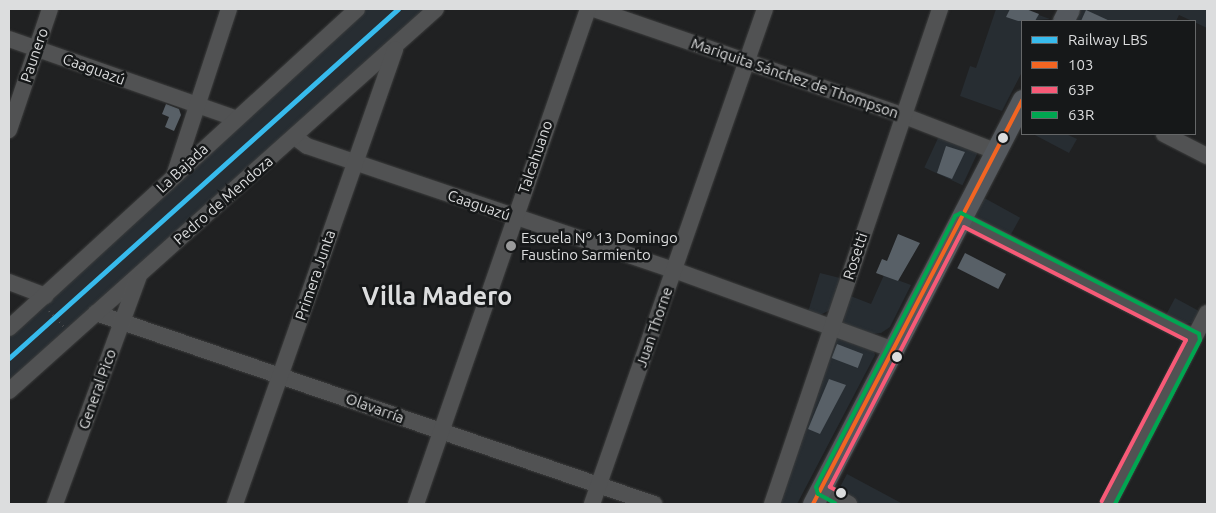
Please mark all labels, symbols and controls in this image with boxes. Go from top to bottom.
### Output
legend [1021,20,1196,135]
street label: Paunero [16,25,52,85]
text: Railway LBS [1068,31,1148,48]
street label: Mariquita Sánchez de Thompson [689,34,901,122]
street label: Caaguazú [60,49,128,89]
text: 103 [1068,56,1093,73]
text: 63P [1068,81,1094,98]
text: 63R [1068,106,1094,123]
street label: Talcahuano [514,118,556,196]
unlabelled marker [998,133,1008,143]
street label: La Bajada [153,140,211,196]
street label: Pedro de Mendoza [170,152,276,248]
street label: Caaguazú [445,186,513,224]
street label: Primera Junta [291,227,339,323]
place label: Escuela Nº 13 Domingo Faustino Sarmiento [521,228,678,263]
street label: Rosetti [839,230,871,282]
marker: Escuela Nº 13 Domingo Faustino Sarmiento [505,240,517,252]
district label: Villa Madero [362,281,512,311]
street label: Juan Thorne [632,284,676,370]
street label: General Pico [74,346,120,432]
unlabelled marker [892,352,902,362]
street label: Olavarría [343,389,407,427]
unlabelled marker [836,488,846,498]

